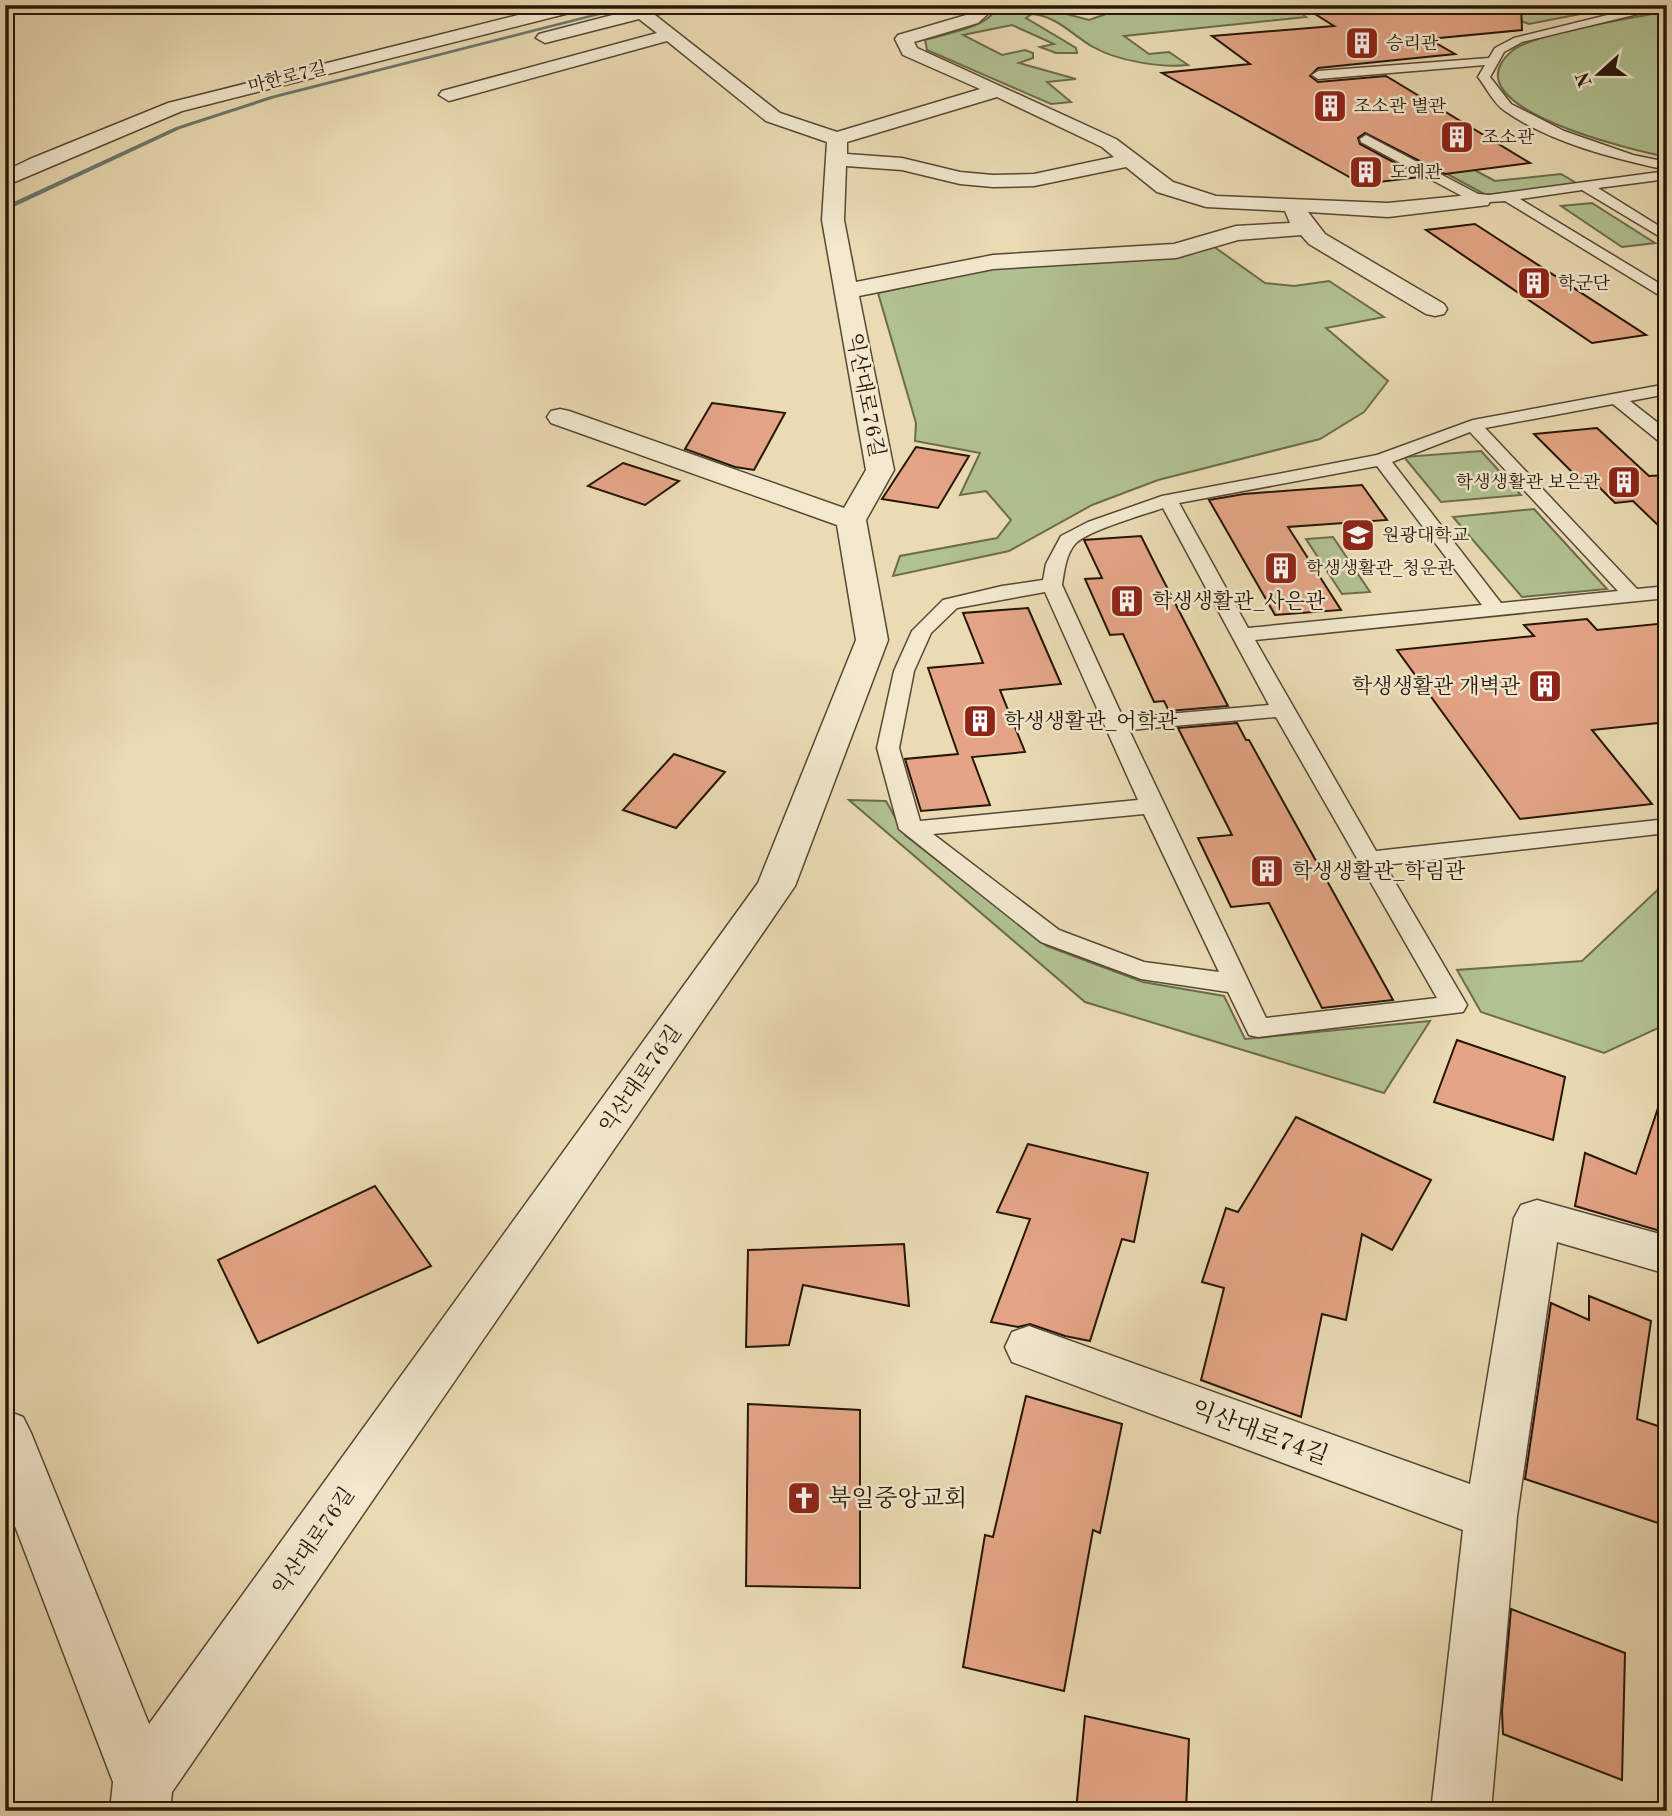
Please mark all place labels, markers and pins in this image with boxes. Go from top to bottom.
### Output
building icon: 승리관 [1343,24,1381,62]
place label: 승리관 [1386,34,1439,53]
building icon: 조소관 별관 [1311,87,1349,125]
place label: 조소관 별관 [1354,97,1447,116]
building icon: 조소관 [1438,118,1476,156]
place label: 조소관 [1482,128,1535,147]
building icon: 도예관 [1347,153,1385,191]
place label: 도예관 [1390,163,1443,182]
building icon: 학군단 [1515,264,1553,302]
place label: 학군단 [1558,274,1611,293]
building icon: 학생생활관 보은관 [1605,463,1643,501]
place label: 학생생활관 보은관 [1456,472,1601,492]
school or university icon: 원광대학교 [1339,516,1377,554]
place label: 원광대학교 [1382,526,1470,545]
building icon: 학생생활관_청운관 [1262,549,1300,587]
place label: 학생생활관_청운관 [1306,558,1455,578]
building icon: 학생생활관_사은관 [1108,582,1146,620]
place label: 학생생활관_사은관 [1152,590,1326,613]
building icon: 학생생활관 개벽관 [1526,667,1564,705]
place label: 학생생활관 개벽관 [1352,675,1521,698]
building icon: 학생생활관_어학관 [961,702,999,740]
place label: 학생생활관_어학관 [1004,710,1178,733]
building icon: 학생생활관_학림관 [1248,852,1286,890]
place label: 학생생활관_학림관 [1292,860,1466,883]
church icon: 북일중앙교회 [785,1479,823,1517]
place label: 북일중앙교회 [828,1485,967,1512]

